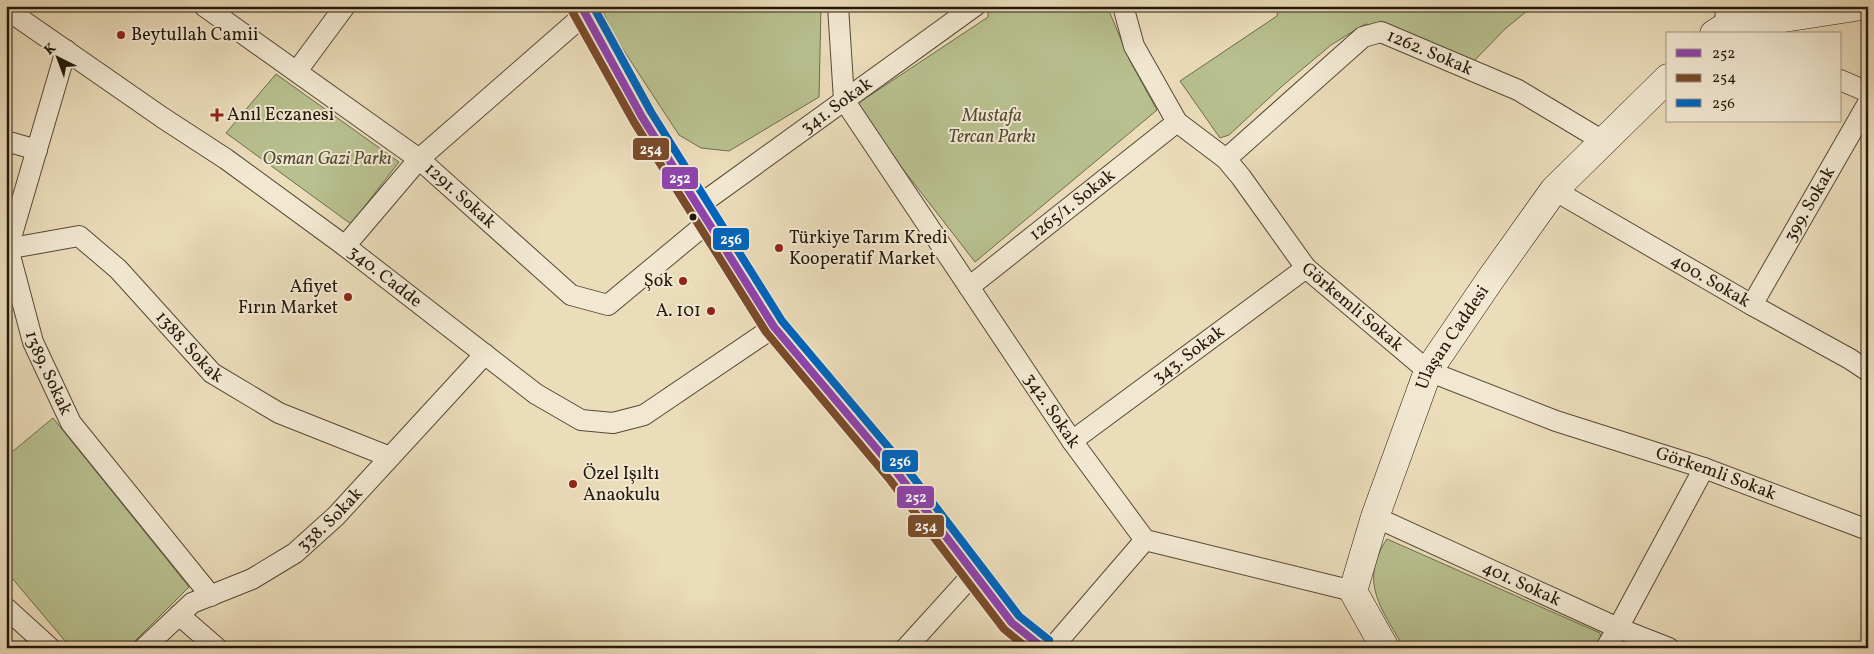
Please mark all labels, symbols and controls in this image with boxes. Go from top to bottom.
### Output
place label: Beytullah Camii [131,23,258,48]
street label: 1262. Sokak [1383,23,1477,82]
marker: Beytullah Camii [115,29,127,41]
north arrow [32,32,82,82]
legend [1666,32,1842,122]
text: K [40,39,60,60]
text: 252 [1712,44,1735,65]
text: 254 [1712,68,1736,89]
street label: 341. Sokak [796,71,878,140]
text: 256 [1712,94,1735,115]
place label: Anıl Eczanesi [227,103,334,128]
park label: Mustafa Tercan Parkı [948,104,1036,150]
marker: Anıl Eczanesi [211,109,223,121]
line badge: 254 [632,137,670,161]
text: 254 [640,141,663,160]
park label: Osman Gazi Parkı [263,147,391,172]
street label: 1291. Sokak [419,157,502,235]
street label: 399. Sokak [1778,162,1842,247]
street label: 1265/1. Sokak [1024,163,1121,247]
line badge: 252 [661,166,699,190]
text: 252 [669,170,691,189]
unlabelled marker [688,212,698,222]
place label: Türkiye Tarım Kredi Kooperatif Market [789,226,948,272]
line badge: 256 [712,227,750,251]
text: 256 [720,231,742,250]
street label: 340. Cadde [342,240,427,314]
marker: Türkiye Tarım Kredi Kooperatif Market [773,242,785,254]
street label: 400. Sokak [1666,248,1755,314]
street label: Görkemli Sokak [1296,257,1409,358]
place label: Şok [644,269,673,294]
place label: Afiyet Fırın Market [238,275,338,321]
marker: Şok [677,275,689,287]
street label: Ulaşan Caddesi [1410,280,1495,393]
marker: Afiyet Fırın Market [342,291,354,303]
place label: A. 101 [656,299,701,324]
marker: A. 101 [705,305,717,317]
street label: 1388. Sokak [149,306,228,389]
street label: 343. Sokak [1147,320,1230,390]
street label: 1389. Sokak [18,328,78,420]
street label: 342. Sokak [1018,368,1086,454]
street label: Görkemli Sokak [1652,441,1780,507]
line badge: 256 [881,449,919,473]
text: 256 [889,453,911,472]
place label: Özel Işıltı Anaokulu [583,462,660,508]
marker: Özel Işıltı Anaokulu [567,478,579,490]
street label: 338. Sokak [292,482,369,558]
line badge: 252 [896,485,935,509]
text: 252 [905,489,927,508]
line badge: 254 [907,514,945,538]
text: 254 [915,518,938,537]
street label: 401. Sokak [1478,555,1565,613]

